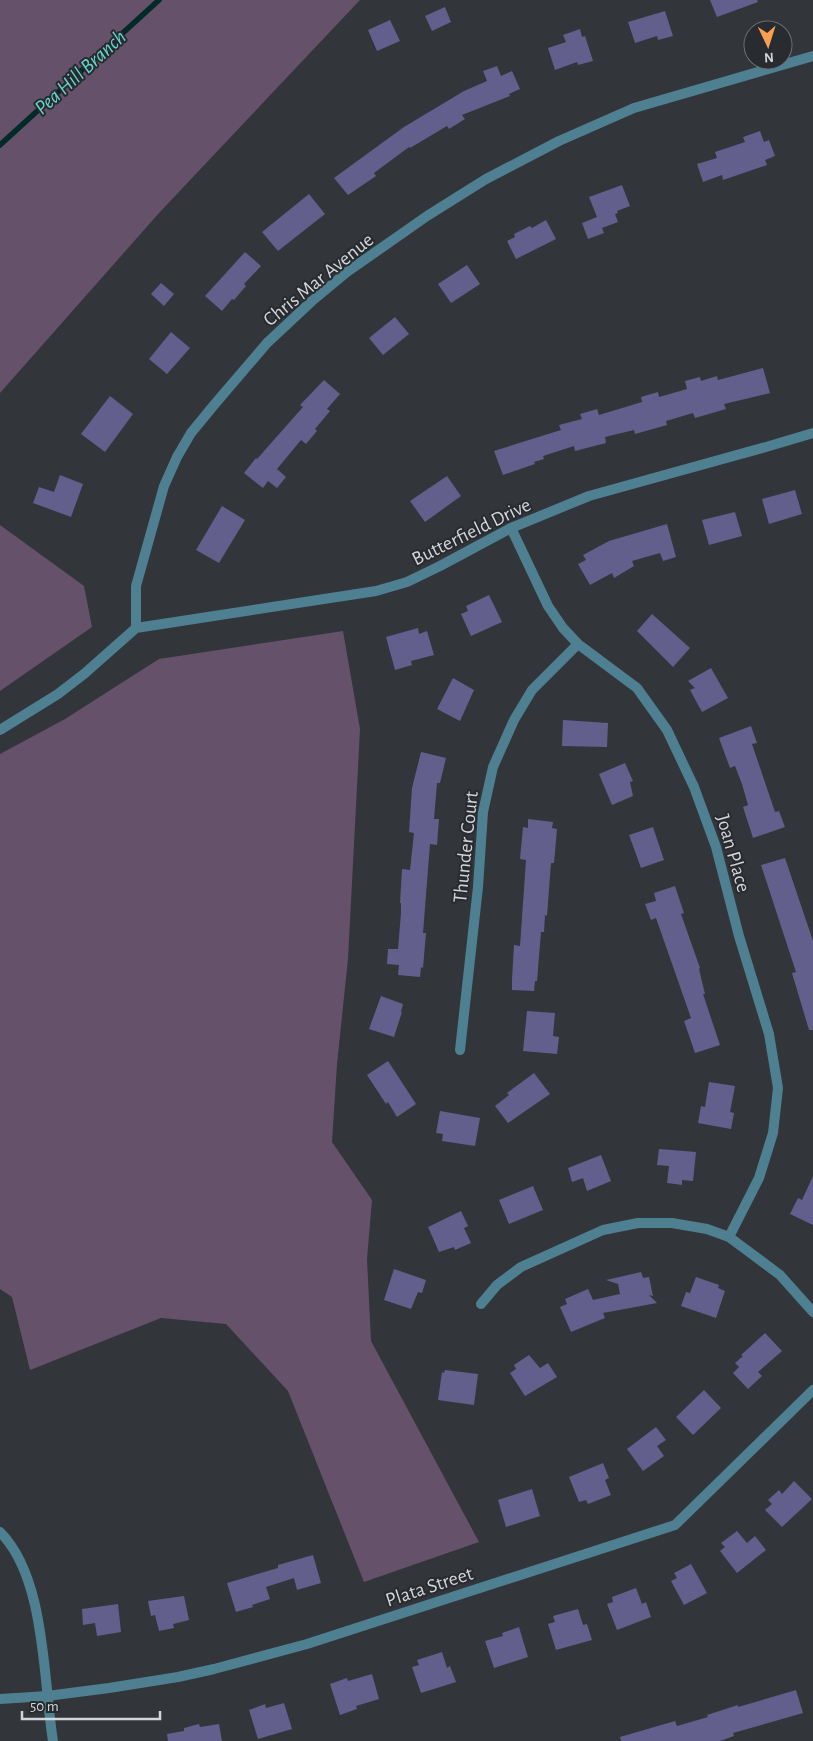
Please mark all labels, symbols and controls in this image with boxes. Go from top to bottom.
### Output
north arrow [743,20,793,70]
water label: Pea Hill Branch [31,26,130,119]
text: N [763,50,774,64]
street label: Chris Mar Avenue [260,229,377,330]
street label: Butterfield Drive [409,494,534,569]
street label: Thunder Court [450,790,482,904]
street label: Joan Place [712,812,754,894]
street label: Plata Street [383,1563,476,1610]
scale bar [22,1688,160,1720]
text: 50 m [30,1699,59,1714]

